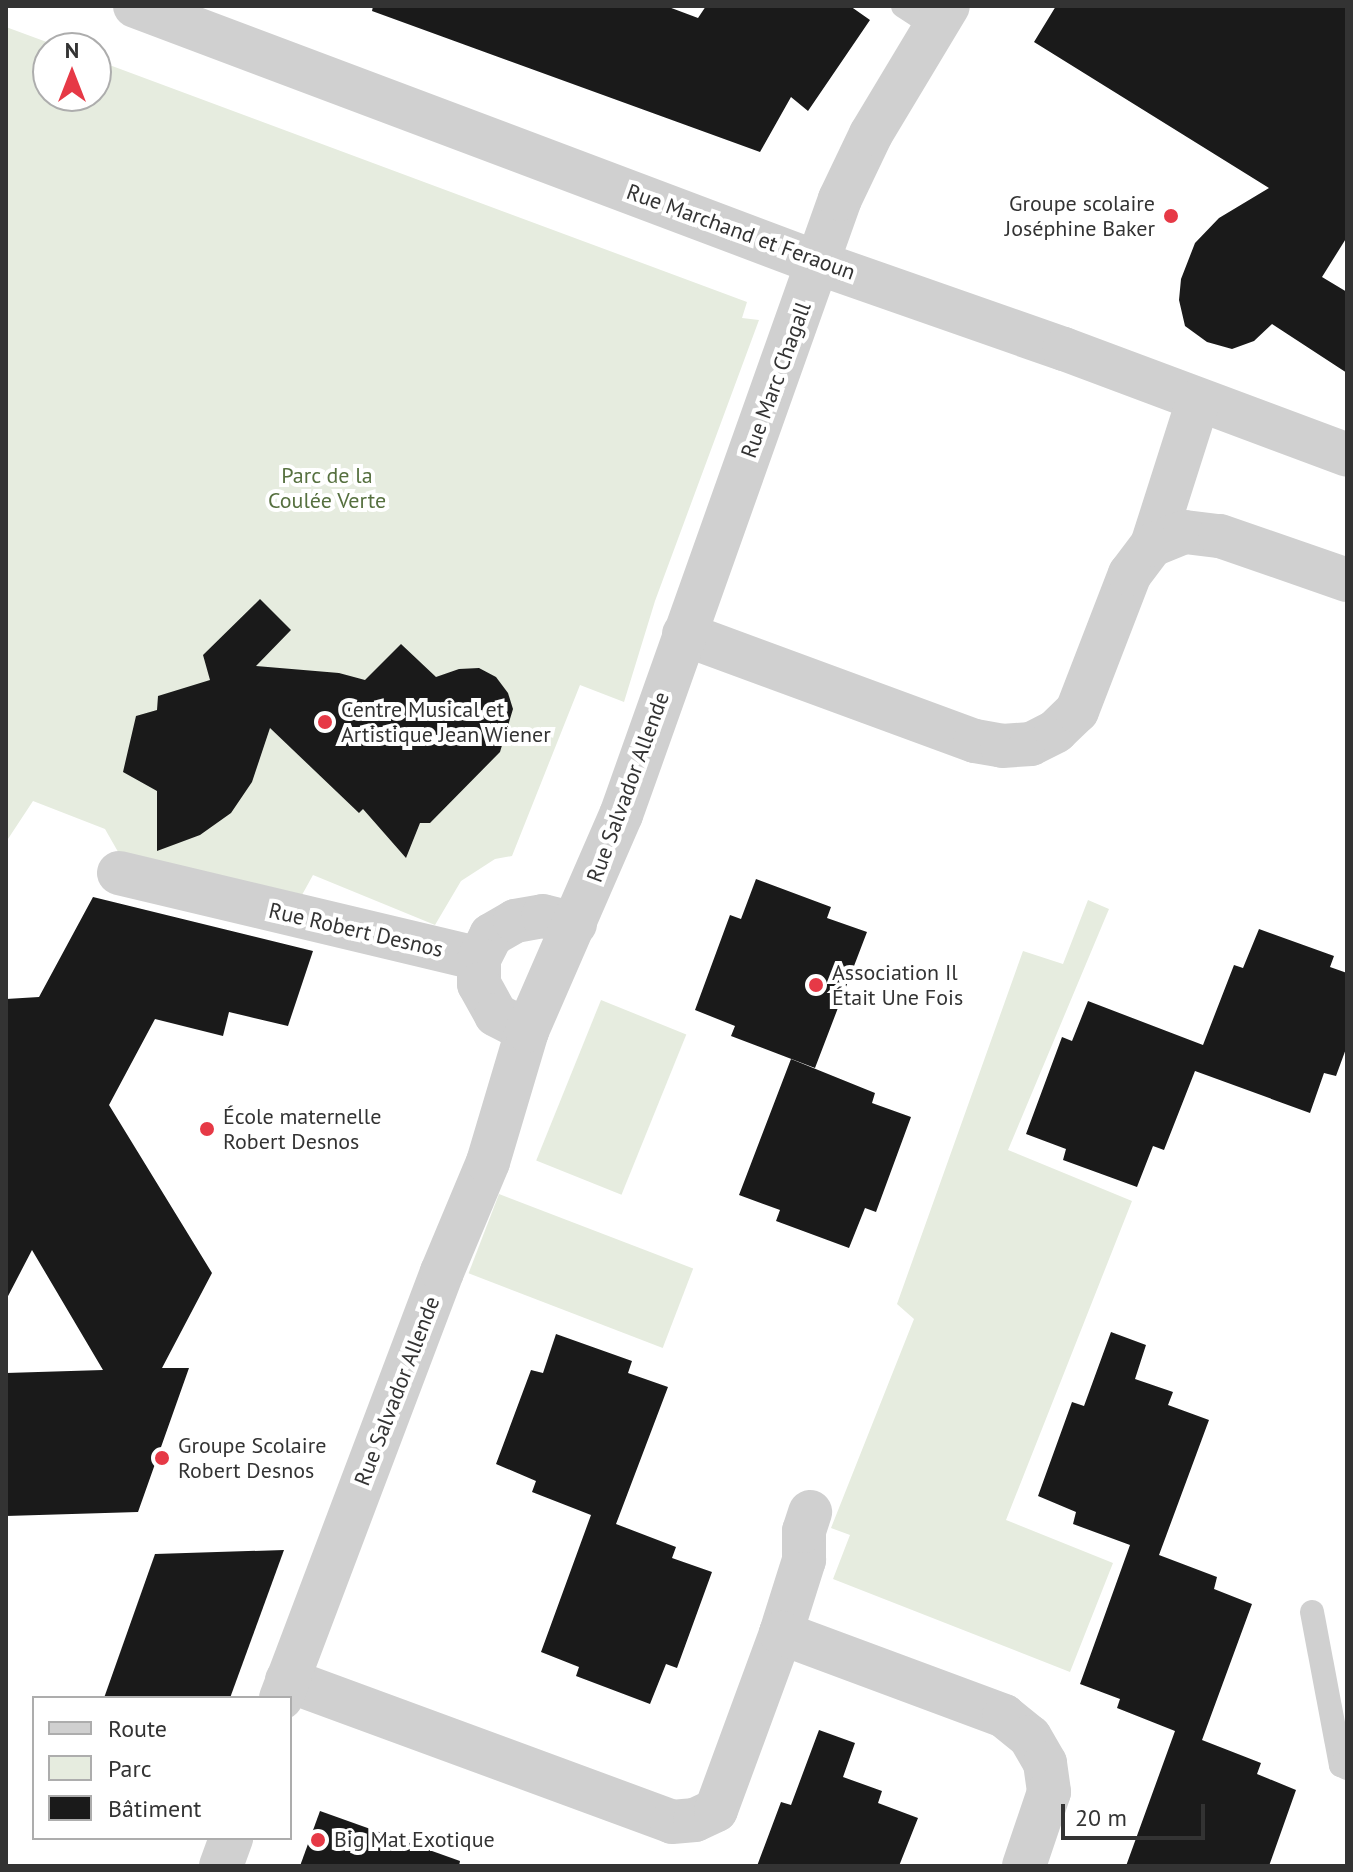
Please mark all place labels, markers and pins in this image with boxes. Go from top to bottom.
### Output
place label: Groupe scolaire Joséphine Baker [1005,190,1155,242]
marker: Groupe scolaire Joséphine Baker [1162,207,1180,225]
place label: Centre Musical et Artistique Jean Wiener [341,696,551,748]
marker: Centre Musical et Artistique Jean Wiener [316,713,334,731]
place label: Association Il Était Une Fois [832,959,963,1010]
marker: Association Il Était Une Fois [807,976,825,994]
place label: École maternelle Robert Desnos [223,1103,381,1154]
marker: École maternelle Robert Desnos [198,1120,216,1138]
place label: Groupe Scolaire Robert Desnos [178,1432,326,1484]
marker: Groupe Scolaire Robert Desnos [153,1449,171,1467]
place label: Big Mat Exotique [334,1827,495,1853]
marker: Big Mat Exotique [309,1831,327,1849]

